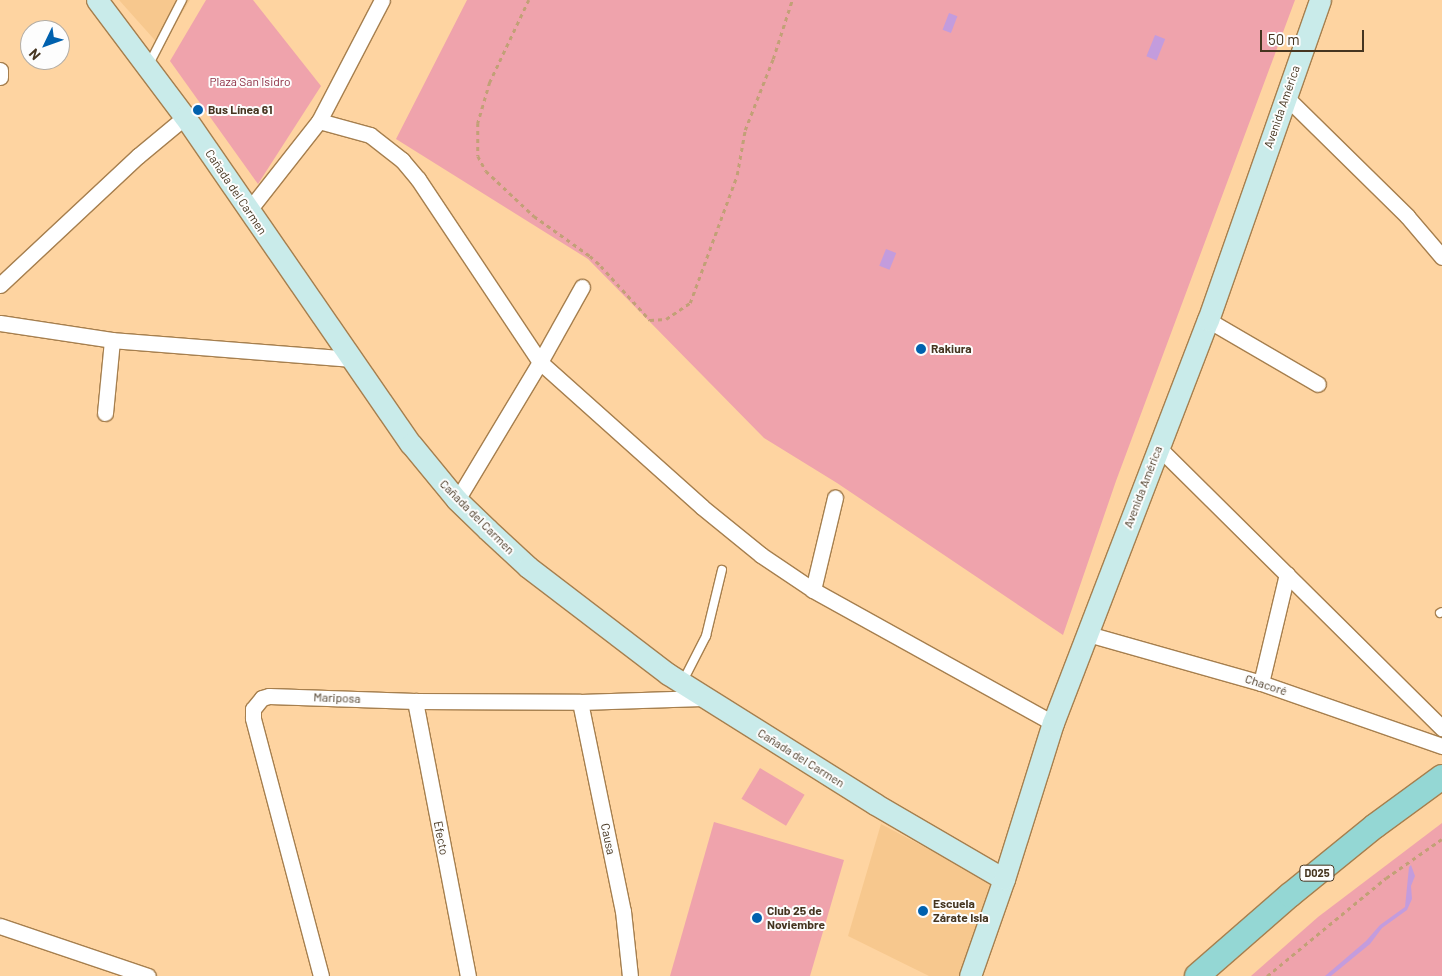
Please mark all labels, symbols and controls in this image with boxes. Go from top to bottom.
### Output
north arrow [20,20,70,70]
scale bar [1262,20,1366,52]
text: 50 m [1268,30,1300,48]
text: N [25,46,44,64]
street label: Avenida América [1261,64,1303,150]
park label: Plaza San Isidro [209,75,291,89]
place label: Bus Línea 61 [208,103,272,117]
marker: Bus Línea 61 [192,104,204,116]
street label: Cañada del Carmen [202,147,270,237]
place label: Rakiura [931,342,972,356]
marker: Rakiura [915,343,927,355]
street label: Avenida América [1121,444,1165,530]
street label: Cañada del Carmen [437,477,517,557]
street label: Chacoré [1243,671,1289,699]
street label: Mariposa [313,690,361,706]
street label: Cañada del Carmen [755,726,847,790]
street label: Efecto [431,820,451,856]
street label: Causa [598,822,618,856]
road number: D025 [1298,864,1336,881]
place label: Escuela Zárate Isla [933,897,989,925]
place label: Club 25 de Noviembre [767,904,825,932]
marker: Escuela Zárate Isla [917,905,929,917]
marker: Club 25 de Noviembre [751,912,763,924]

